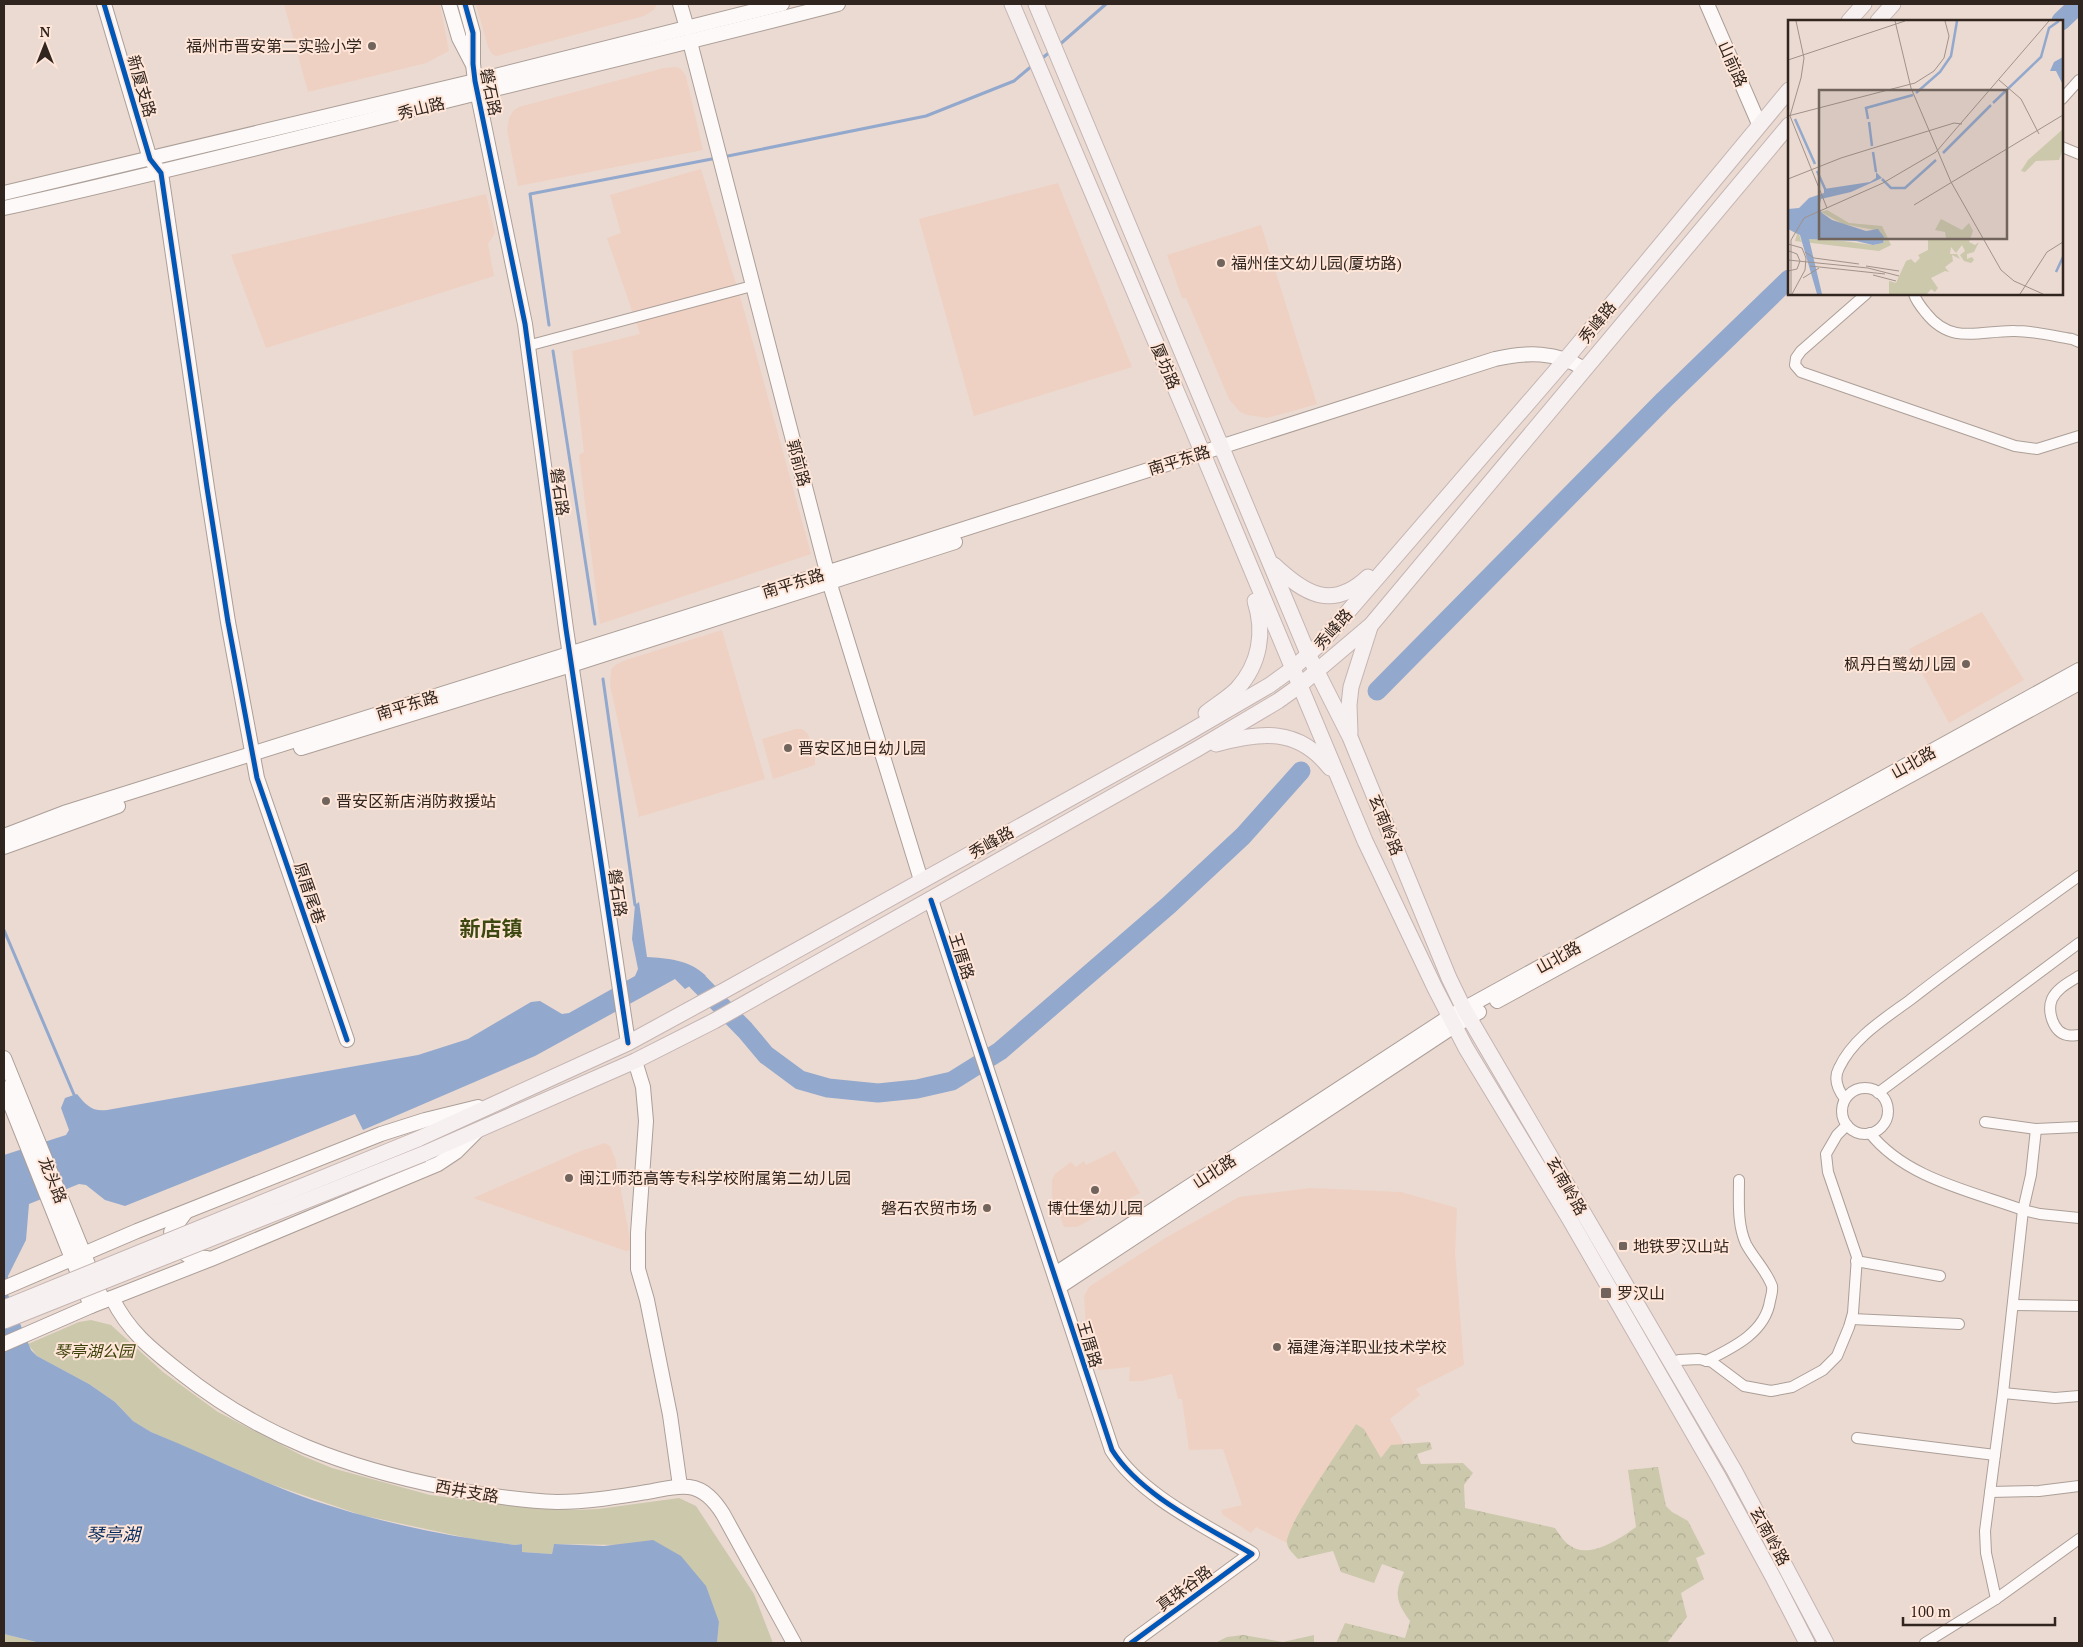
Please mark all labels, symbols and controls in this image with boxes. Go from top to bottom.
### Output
north arrow [20,20,70,70]
inset map [1788,20,2063,295]
text: N [40,22,51,41]
place label: 福州市晋安第二实验小学 [186,35,362,57]
street label: 山前路 [1713,38,1753,90]
marker: 福州市晋安第二实验小学 [366,40,378,52]
street label: 新厦支路 [123,52,161,120]
street label: 磐石路 [475,66,507,118]
street label: 秀山路 [395,92,447,124]
place label: 福州佳文幼儿园(厦坊路) [1231,252,1402,274]
marker: 福州佳文幼儿园(厦坊路) [1215,257,1227,269]
street label: 秀峰路 [1573,296,1621,348]
street label: 厦坊路 [1146,340,1186,392]
street label: 郭前路 [782,437,816,489]
street label: 南平东路 [1145,440,1213,480]
street label: 磐石路 [546,467,574,517]
street label: 南平东路 [759,563,827,603]
street label: 秀峰路 [1309,604,1357,654]
place label: 枫丹白鹭幼儿园 [1844,653,1956,675]
marker: 枫丹白鹭幼儿园 [1960,658,1972,670]
street label: 南平东路 [373,685,441,725]
place label: 晋安区旭日幼儿园 [798,737,926,759]
street label: 山北路 [1887,741,1939,783]
marker: 晋安区旭日幼儿园 [782,742,794,754]
place label: 晋安区新店消防救援站 [336,790,496,812]
street label: 玄南岭路 [1364,791,1408,859]
marker: 晋安区新店消防救援站 [320,795,332,807]
street label: 秀峰路 [965,821,1017,863]
street label: 原厝尾巷 [289,859,331,927]
street label: 磐石路 [604,868,632,918]
district label: 新店镇 [460,914,523,942]
street label: 王厝路 [944,930,980,982]
street label: 山北路 [1532,936,1584,978]
street label: 山北路 [1188,1149,1240,1193]
street label: 玄南岭路 [1541,1153,1593,1219]
street label: 龙头路 [34,1154,72,1206]
place label: 闽江师范高等专科学校附属第二幼儿园 [579,1167,851,1189]
marker: 闽江师范高等专科学校附属第二幼儿园 [563,1172,575,1184]
marker: 博仕堡幼儿园 [1089,1184,1101,1196]
place label: 磐石农贸市场 [881,1197,977,1219]
place label: 博仕堡幼儿园 [1047,1197,1143,1219]
marker: 磐石农贸市场 [981,1202,993,1214]
place label: 地铁罗汉山站 [1633,1235,1729,1257]
marker: 地铁罗汉山站 [1617,1240,1629,1252]
place label: 罗汉山 [1617,1282,1665,1304]
marker: 罗汉山 [1599,1286,1613,1300]
street label: 王厝路 [1072,1318,1108,1370]
place label: 福建海洋职业技术学校 [1287,1336,1447,1358]
park label: 琴亭湖公园 [54,1340,136,1362]
marker: 福建海洋职业技术学校 [1271,1341,1283,1353]
street label: 西井支路 [434,1475,500,1507]
street label: 玄南岭路 [1745,1503,1795,1569]
water label: 琴亭湖 [86,1522,143,1546]
street label: 真珠谷路 [1152,1560,1216,1616]
scale bar [1903,1594,2056,1626]
text: 100 m [1910,1601,1951,1621]

